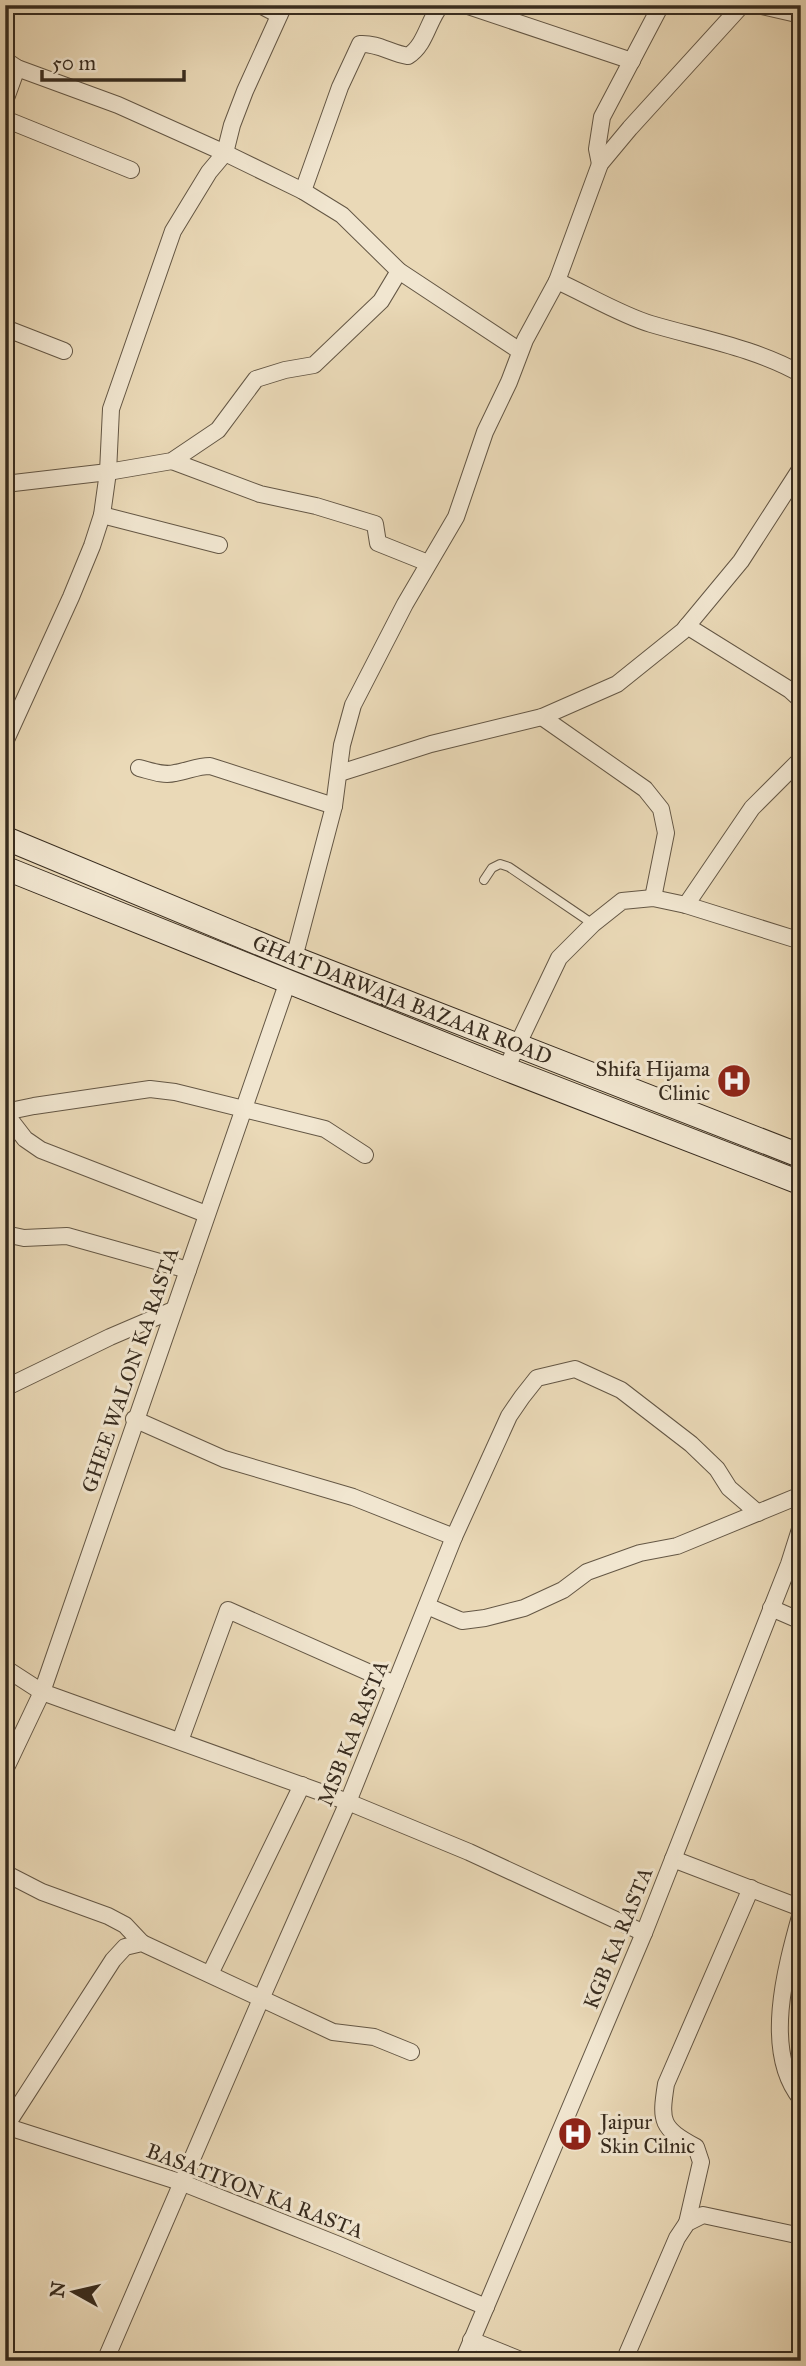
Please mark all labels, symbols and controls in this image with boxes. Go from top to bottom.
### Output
scale bar [42,38,184,82]
text: 50 m [52,50,97,76]
street label: GHAT DARWAJA BAZAAR ROAD [249,929,556,1070]
place label: Shifa Hijama Clinic [596,1056,710,1106]
hospital icon: Shifa Hijama Clinic [715,1062,753,1100]
street label: GHEE WALON KA RASTA [76,1244,184,1496]
street label: MSB KA RASTA [312,1656,394,1810]
street label: KGB KA RASTA [578,1863,658,2013]
place label: Jaipur Skin Cilnic [598,2109,695,2159]
hospital icon: Jaipur Skin Cilnic [556,2115,594,2153]
street label: BASATIYON KA RASTA [143,2138,367,2244]
north arrow [38,2258,108,2328]
text: N [45,2280,70,2299]

